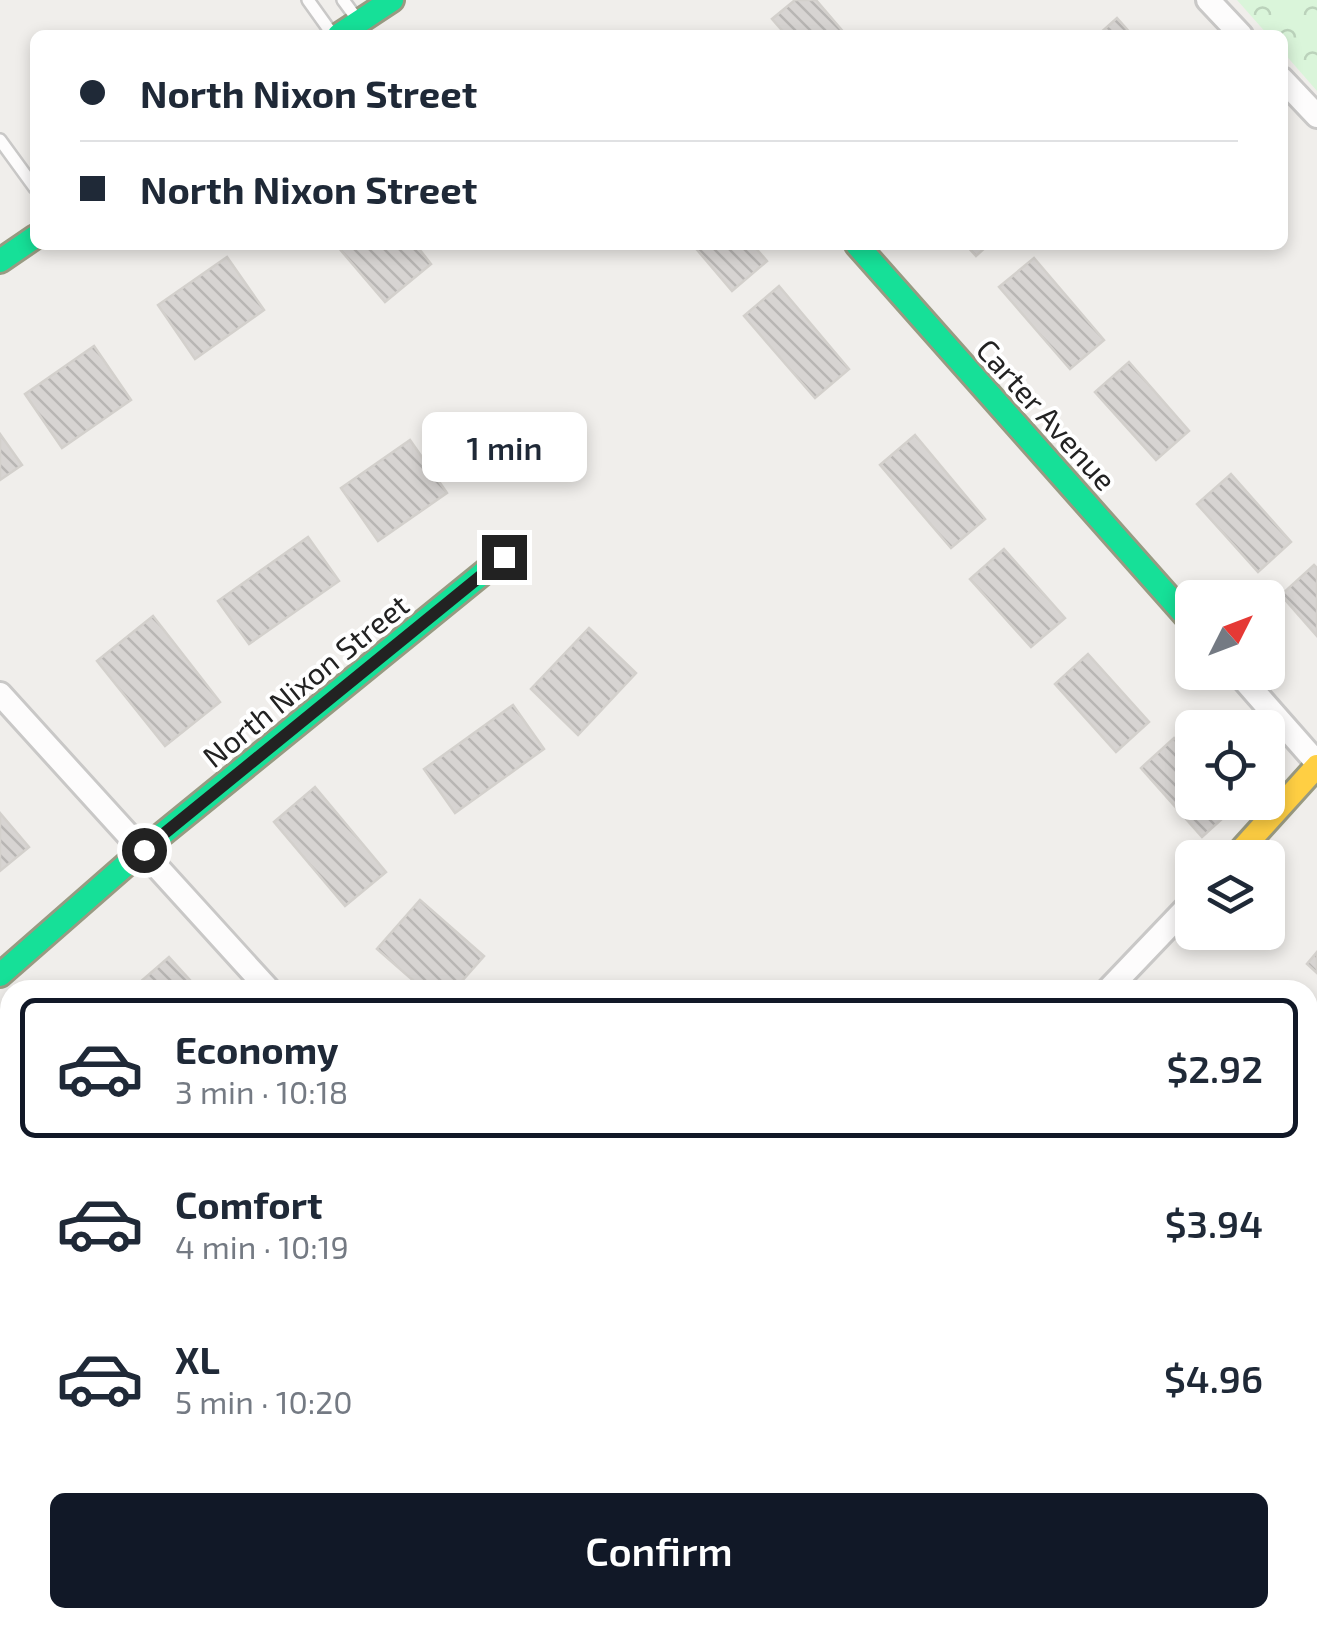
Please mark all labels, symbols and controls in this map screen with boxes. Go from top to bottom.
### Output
text: North Nixon Street [140,70,477,116]
text: North Nixon Street [140,166,477,212]
street label: Carter Avenue [970,331,1124,497]
callout: 1 min [422,412,586,482]
text: 1 min [467,428,542,466]
route end [482,535,527,580]
north arrow [1175,580,1285,690]
map controls [1175,580,1285,950]
street label: North Nixon Street [195,586,415,774]
button: locate [1175,710,1285,820]
route start [122,828,167,873]
button: layers [1175,840,1285,950]
icon: car [55,1023,145,1113]
text: Economy [175,1026,339,1072]
text: $2.92 [1167,1045,1263,1091]
text: 3 min · 10:18 [175,1072,348,1110]
icon: car [55,1178,145,1268]
text: Comfort [175,1181,323,1227]
text: $3.94 [1165,1200,1263,1246]
text: 4 min · 10:19 [175,1227,349,1265]
icon: car [55,1333,145,1423]
text: XL [175,1336,220,1382]
text: $4.96 [1164,1355,1263,1401]
text: 5 min · 10:20 [175,1382,353,1420]
button: Confirm [50,1493,1268,1608]

